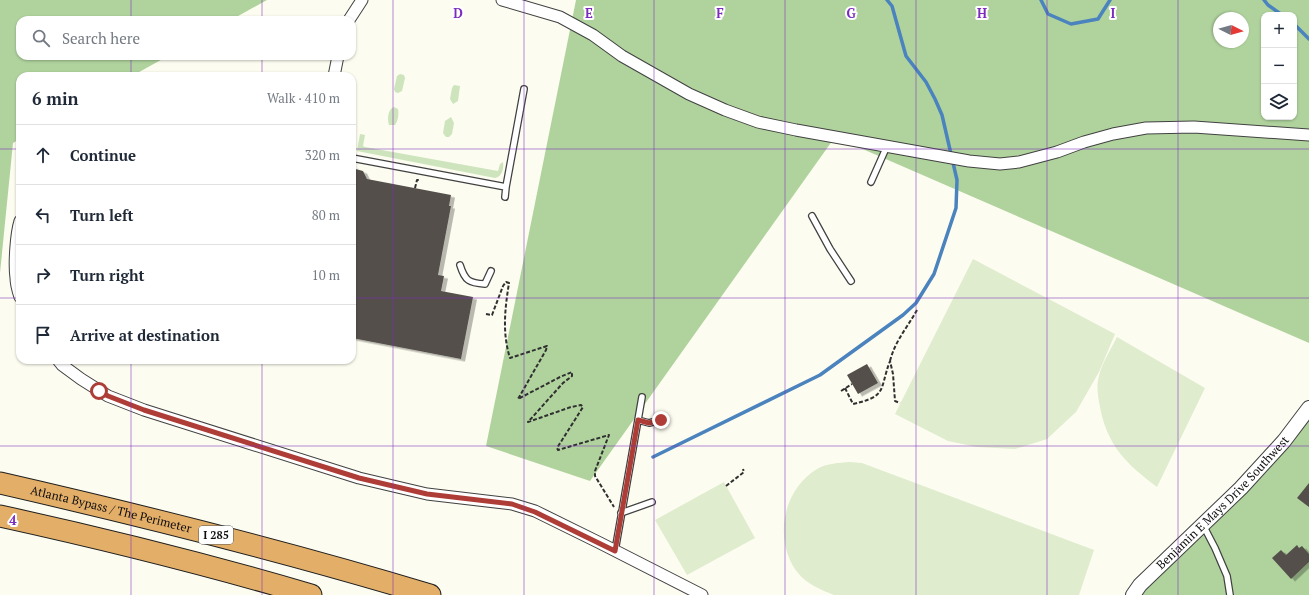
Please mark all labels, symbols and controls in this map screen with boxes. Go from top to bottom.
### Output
text: D [453,4,463,22]
text: E [585,4,593,22]
text: F [716,4,724,22]
text: G [846,4,856,22]
text: H [977,4,987,22]
text: I [1111,4,1116,22]
north arrow [1213,12,1249,48]
map controls [1261,12,1297,120]
button: + [1261,12,1297,48]
search box [16,16,356,60]
icon: search [30,27,52,49]
text: Search here [62,28,140,48]
button: − [1261,48,1297,84]
button: layers [1261,84,1297,120]
text: 6 min [32,87,79,110]
text: Walk · 410 m [267,89,340,107]
icon: ahead [32,144,54,166]
text: Continue [70,145,136,165]
text: 320 m [305,146,340,164]
icon: left [32,204,54,226]
text: Turn left [70,205,134,225]
text: 80 m [312,206,340,224]
icon: right [32,264,54,286]
text: Turn right [70,265,145,285]
text: 10 m [312,266,340,284]
icon: arrive [32,324,54,346]
text: Arrive at destination [70,325,220,345]
route start [90,382,108,400]
route end [652,411,670,429]
street label: Benjamin E Mays Drive Southwest [1153,432,1292,572]
street label: Atlanta Bypass / The Perimeter [29,482,193,536]
text: 4 [9,511,17,529]
road number: I 285 [199,526,233,544]

